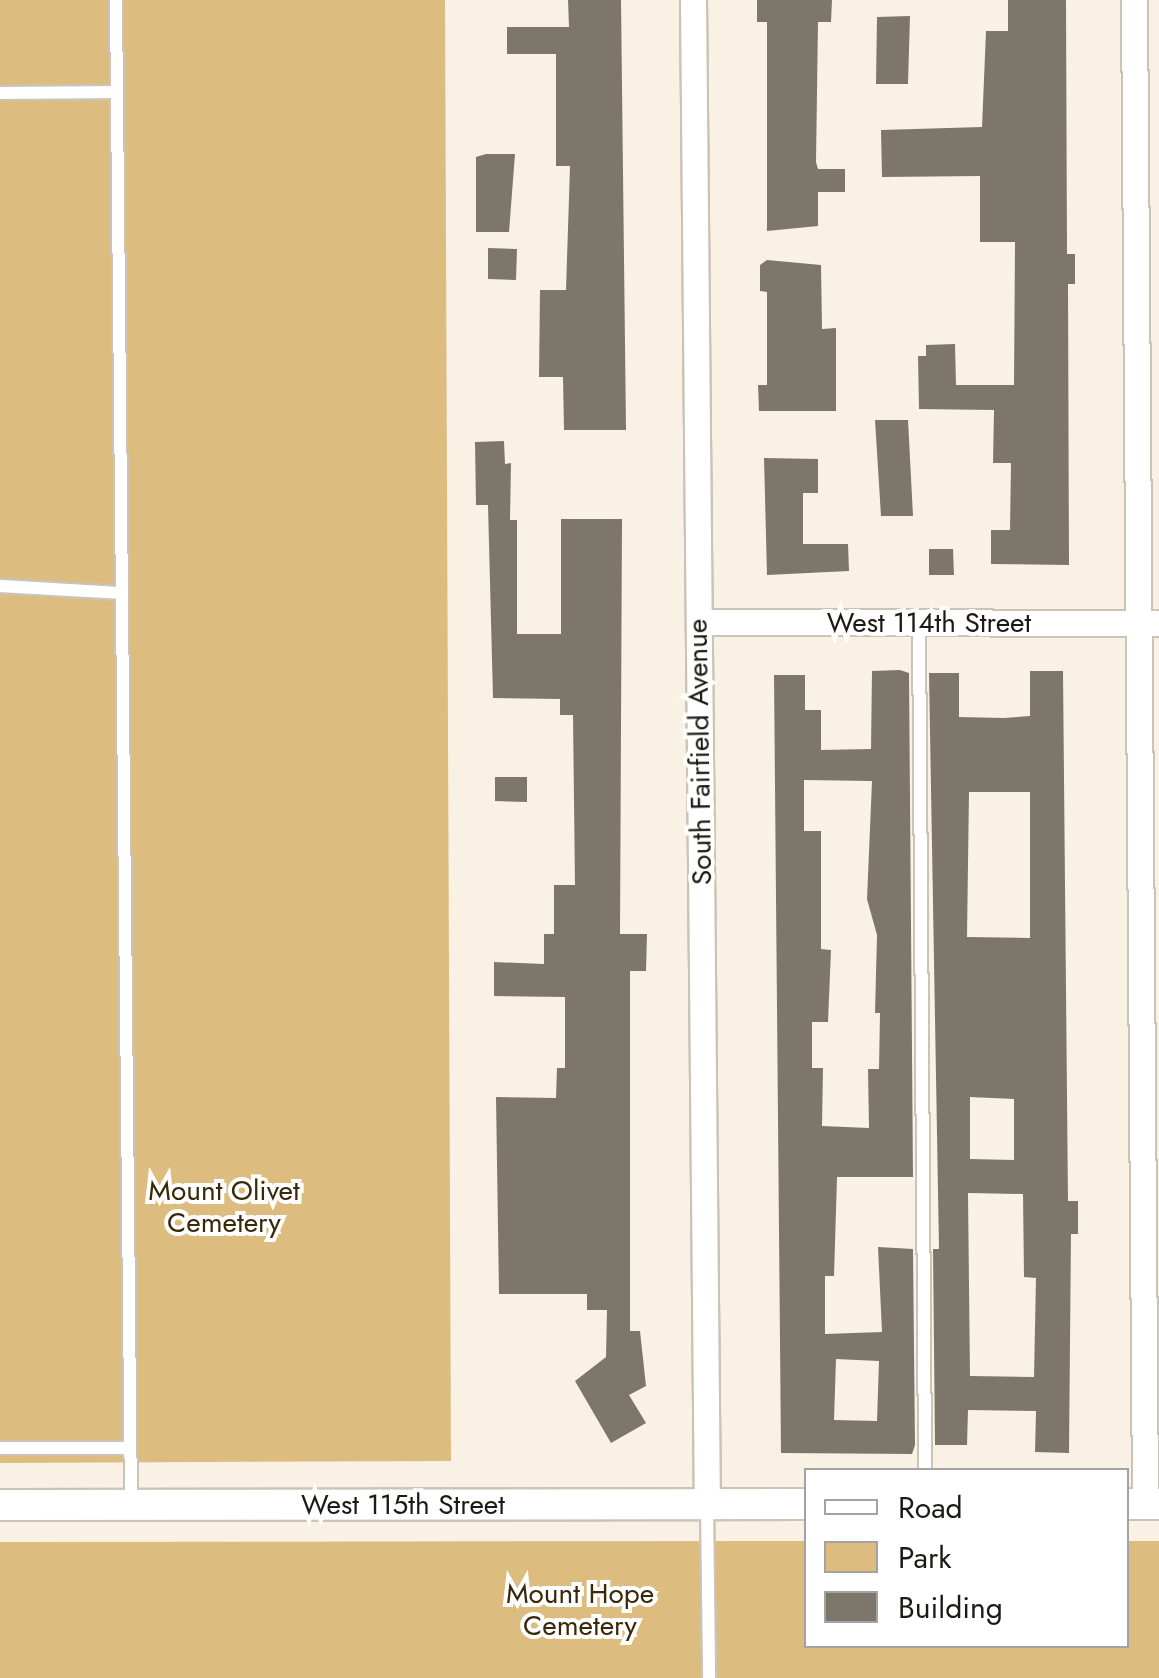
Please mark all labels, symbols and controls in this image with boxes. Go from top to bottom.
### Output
street label: West 114th Street [827,606,1031,640]
street label: South Fairfield Avenue [681,619,719,885]
park label: Mount Olivet Cemetery [148,1174,300,1240]
legend [804,1468,1129,1648]
text: Road [898,1486,963,1529]
street label: West 115th Street [301,1488,505,1522]
text: Park [898,1536,951,1579]
park label: Mount Hope Cemetery [506,1577,654,1643]
text: Building [898,1586,1003,1629]

